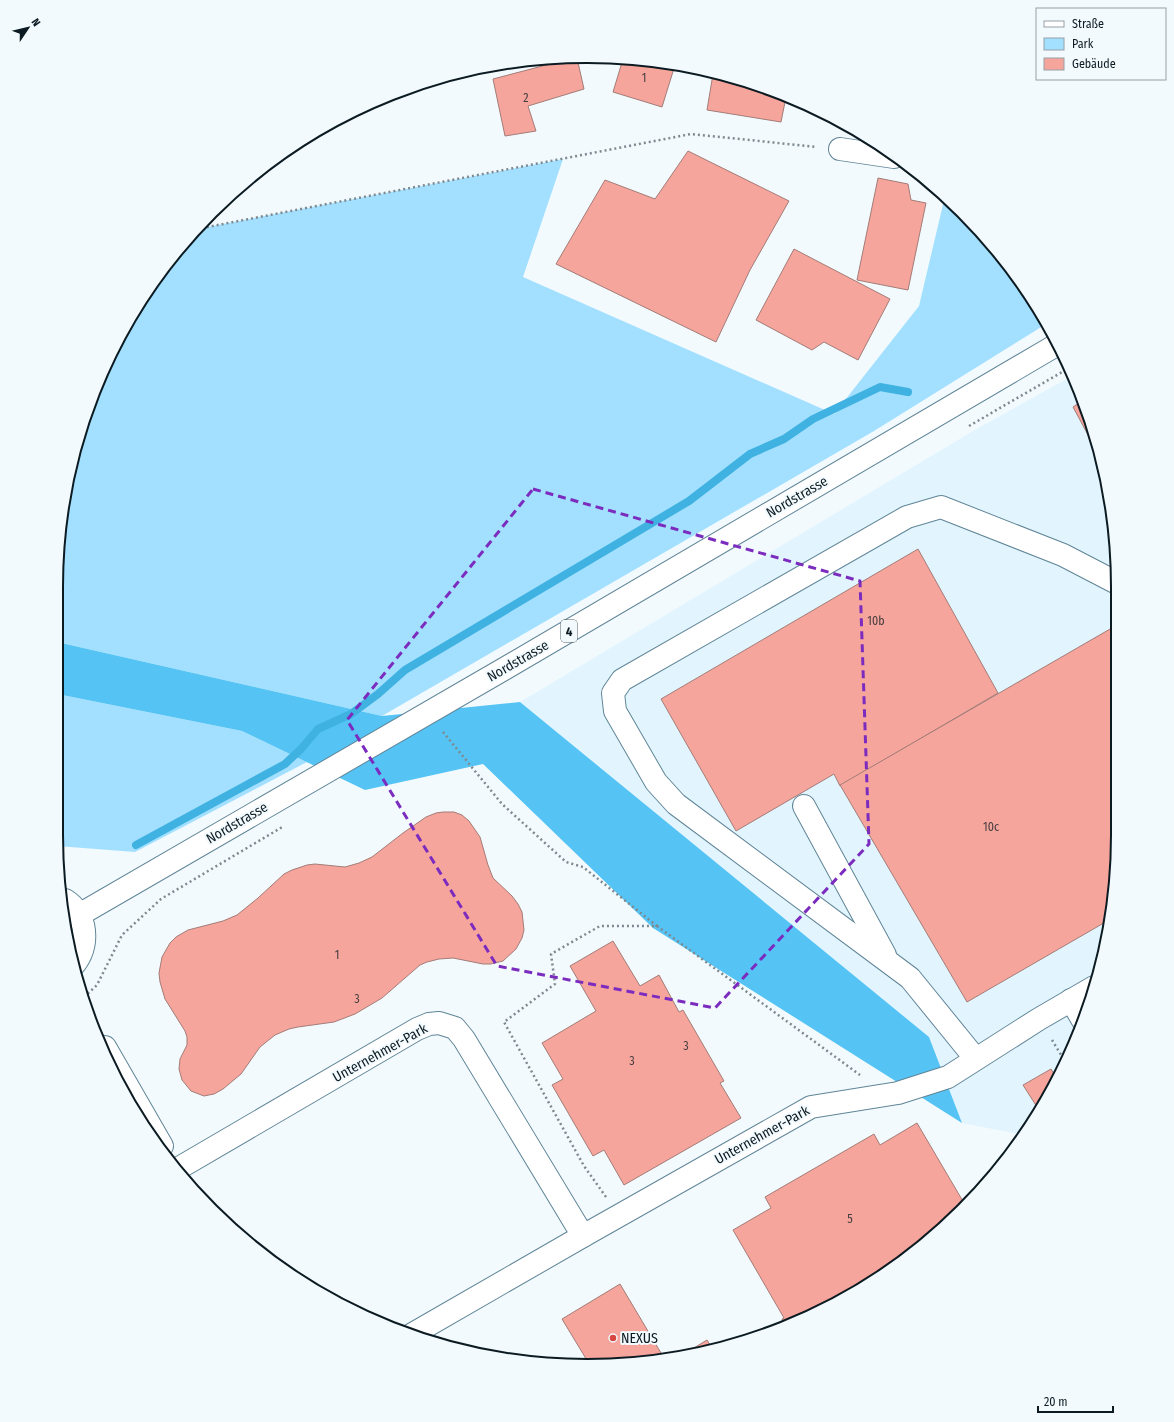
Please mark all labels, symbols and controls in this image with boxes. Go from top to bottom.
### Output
north arrow [8,8,48,48]
legend [1036,8,1166,80]
text: N [29,16,43,29]
text: Straße [1072,17,1104,31]
text: Park [1072,37,1094,51]
text: Gebäude [1072,57,1116,71]
house number: 1 [642,71,646,85]
house number: 2 [523,91,529,105]
street label: Nordstrasse [763,473,831,521]
house number: 10b [867,614,885,628]
road number: 4 [561,620,577,642]
street label: Nordstrasse [484,637,552,685]
street label: Nordstrasse [203,799,271,847]
house number: 10c [983,820,999,834]
house number: 1 [335,948,339,962]
house number: 3 [354,992,360,1006]
street label: Unternehmer-Park [330,1020,431,1086]
house number: 3 [683,1039,689,1053]
house number: 3 [629,1054,635,1068]
street label: Unternehmer-Park [712,1102,813,1168]
house number: 5 [847,1212,853,1226]
place label: NEXUS [621,1330,658,1347]
marker: NEXUS [608,1333,618,1343]
scale bar [1038,1388,1113,1414]
text: 20 m [1044,1395,1068,1409]

